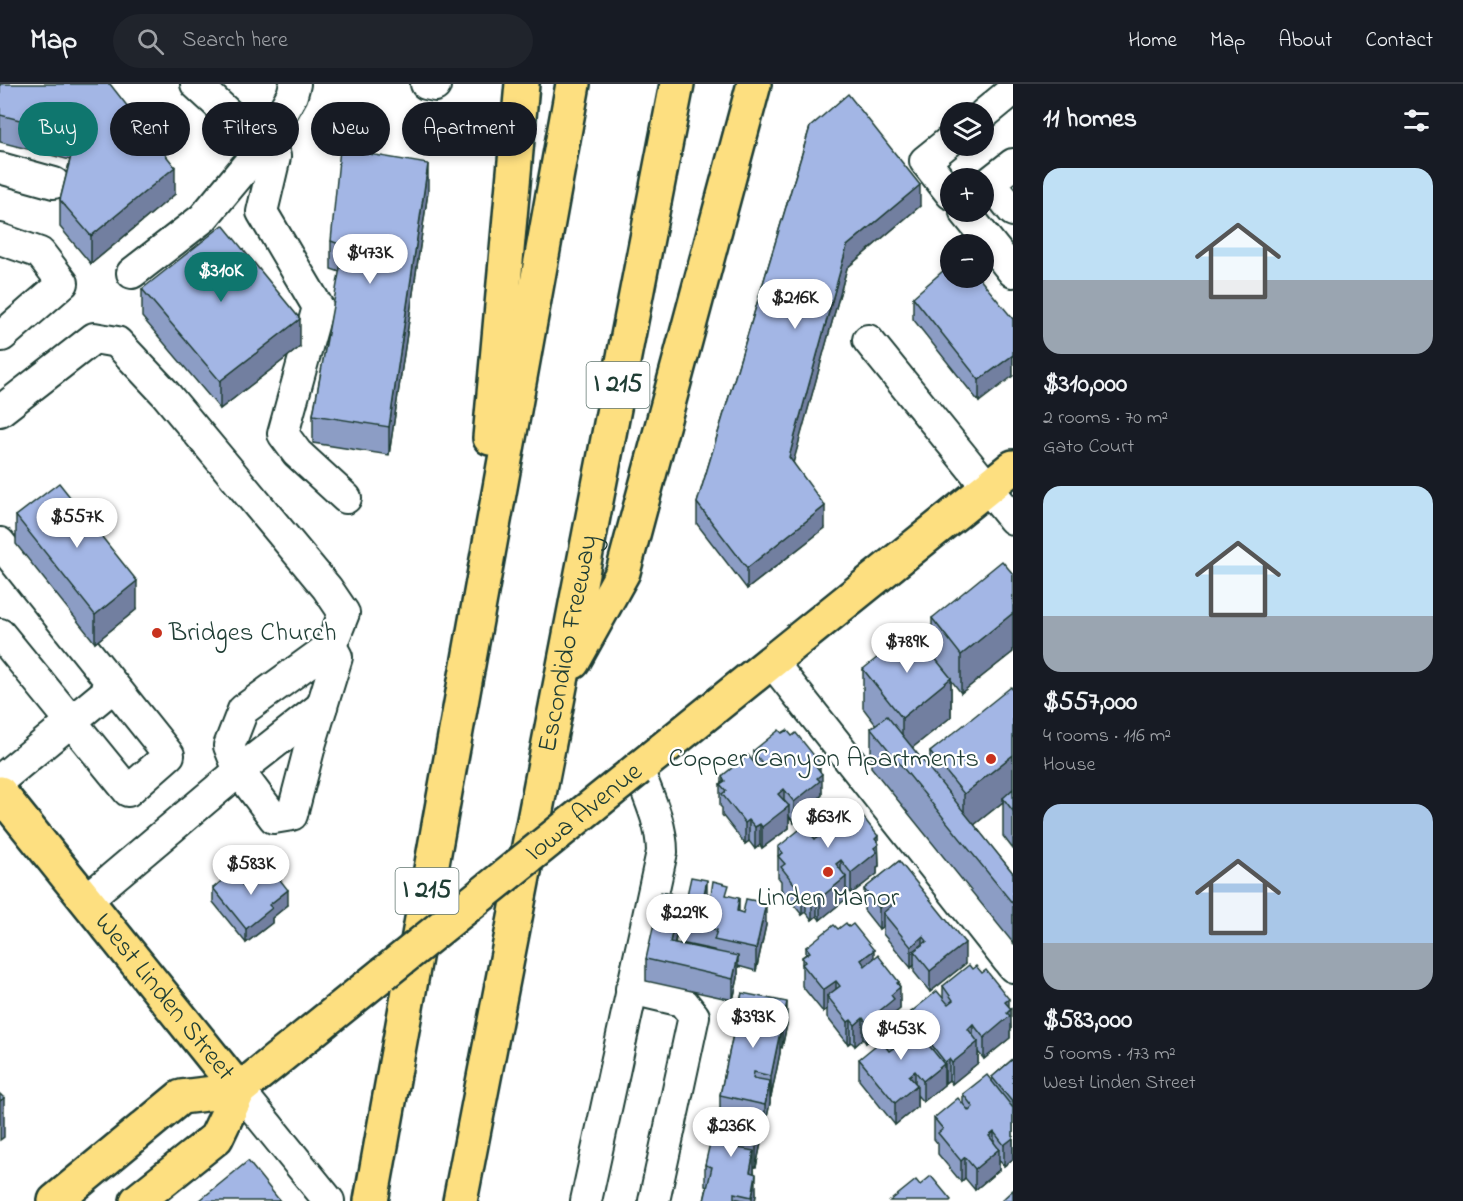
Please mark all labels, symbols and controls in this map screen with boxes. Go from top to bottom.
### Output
search box [113,14,533,68]
text: Map [30,21,77,62]
icon: search [134,25,167,58]
text: Search here [182,25,288,57]
text: Home [1128,26,1177,56]
text: Map [1210,26,1245,56]
text: About [1278,26,1332,56]
text: Contact [1365,26,1433,56]
text: 11 homes [1043,101,1137,139]
chip: Buy [18,102,98,156]
chip: Rent [110,102,190,156]
chip: Filters [202,102,299,156]
chip: New [311,102,390,156]
chip: Apartment [402,102,537,156]
map controls [940,102,994,288]
button: layers [940,102,994,156]
icon: filters [1400,104,1433,137]
button: + [940,168,994,222]
icon: home [1184,207,1292,315]
pin: $473K [328,234,412,285]
button: − [940,234,994,288]
text: $473K [347,239,393,268]
pin: $310K [179,252,263,303]
text: $310K [198,257,244,286]
pin: $216K [753,279,837,330]
text: $216K [772,284,818,313]
road number: I 215 [586,362,650,408]
text: $310,000 [1043,366,1127,404]
text: 2 rooms · 70 m² [1043,404,1168,433]
text: Gato Court [1043,433,1134,462]
pin: $557K [35,498,119,549]
text: $557K [51,503,103,532]
icon: home [1184,525,1292,633]
street label: Escondido Freeway [528,531,609,756]
place label: Bridges Church [168,614,337,653]
pin: $789K [865,623,949,674]
marker: Bridges Church [150,626,164,640]
text: $789K [885,628,929,657]
text: $557,000 [1043,684,1137,722]
text: 4 rooms · 116 m² [1043,722,1171,751]
place label: Copper Canyon Apartments [668,740,979,779]
text: House [1043,751,1096,780]
marker: Copper Canyon Apartments [984,752,998,766]
street label: Iowa Avenue [517,753,652,871]
pin: $631K [786,798,870,849]
text: $631K [805,803,851,832]
icon: home [1184,843,1292,951]
pin: $583K [209,845,293,896]
text: $583K [227,850,276,879]
marker: Linden Manor [821,865,835,879]
road number: I 215 [396,868,458,914]
place label: Linden Manor [757,879,900,918]
pin: $229K [642,894,726,945]
text: $229K [660,899,708,928]
street label: West Linden Street [84,905,244,1090]
pin: $393K [711,998,795,1049]
text: $583,000 [1043,1002,1132,1040]
text: $393K [731,1003,775,1032]
pin: $453K [859,1010,943,1061]
text: $453K [876,1015,926,1044]
text: 5 rooms · 173 m² [1043,1040,1176,1069]
text: West Linden Street [1043,1069,1196,1098]
pin: $236K [689,1107,773,1158]
text: $236K [707,1112,755,1141]

